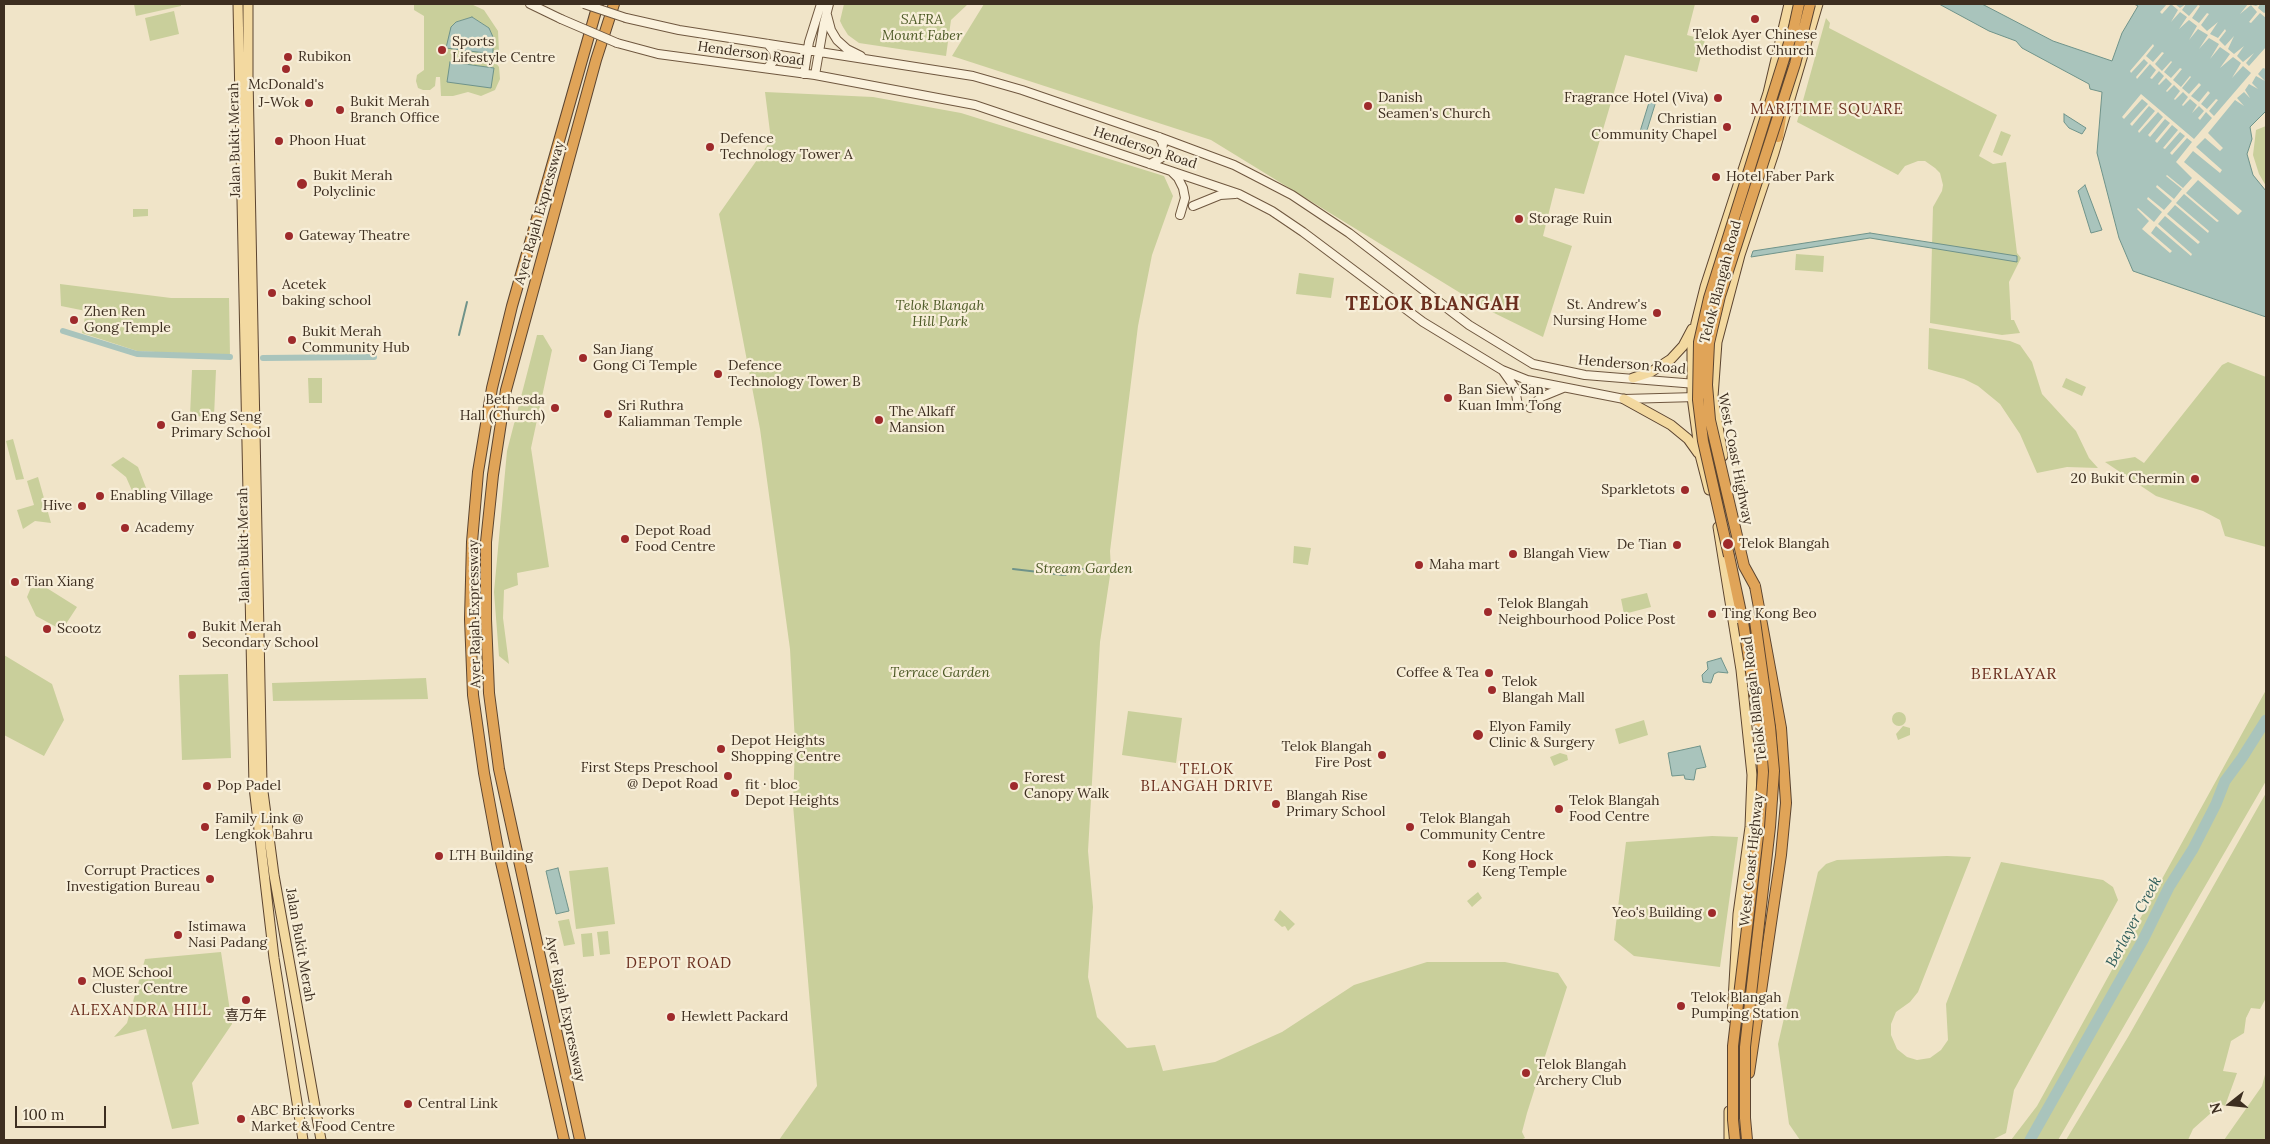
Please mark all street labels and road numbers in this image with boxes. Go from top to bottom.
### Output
street label: Henderson Road [696,38,806,70]
street label: Jalan Bukit Merah [226,82,244,198]
street label: Henderson Road [1091,123,1199,173]
street label: Ayer Rajah Expressway [511,139,569,287]
street label: Telok Blangah Road [1696,219,1746,345]
street label: Henderson Road [1577,352,1687,378]
street label: West Coast Highway [1714,392,1756,526]
street label: Jalan Bukit Merah [235,487,253,603]
street label: Ayer Rajah Expressway [465,540,485,688]
street label: Telok Blangah Road [1739,635,1771,763]
street label: West Coast Highway [1737,792,1767,928]
street label: Jalan Bukit Merah [282,887,318,1003]
street label: Ayer Rajah Expressway [541,935,589,1083]

